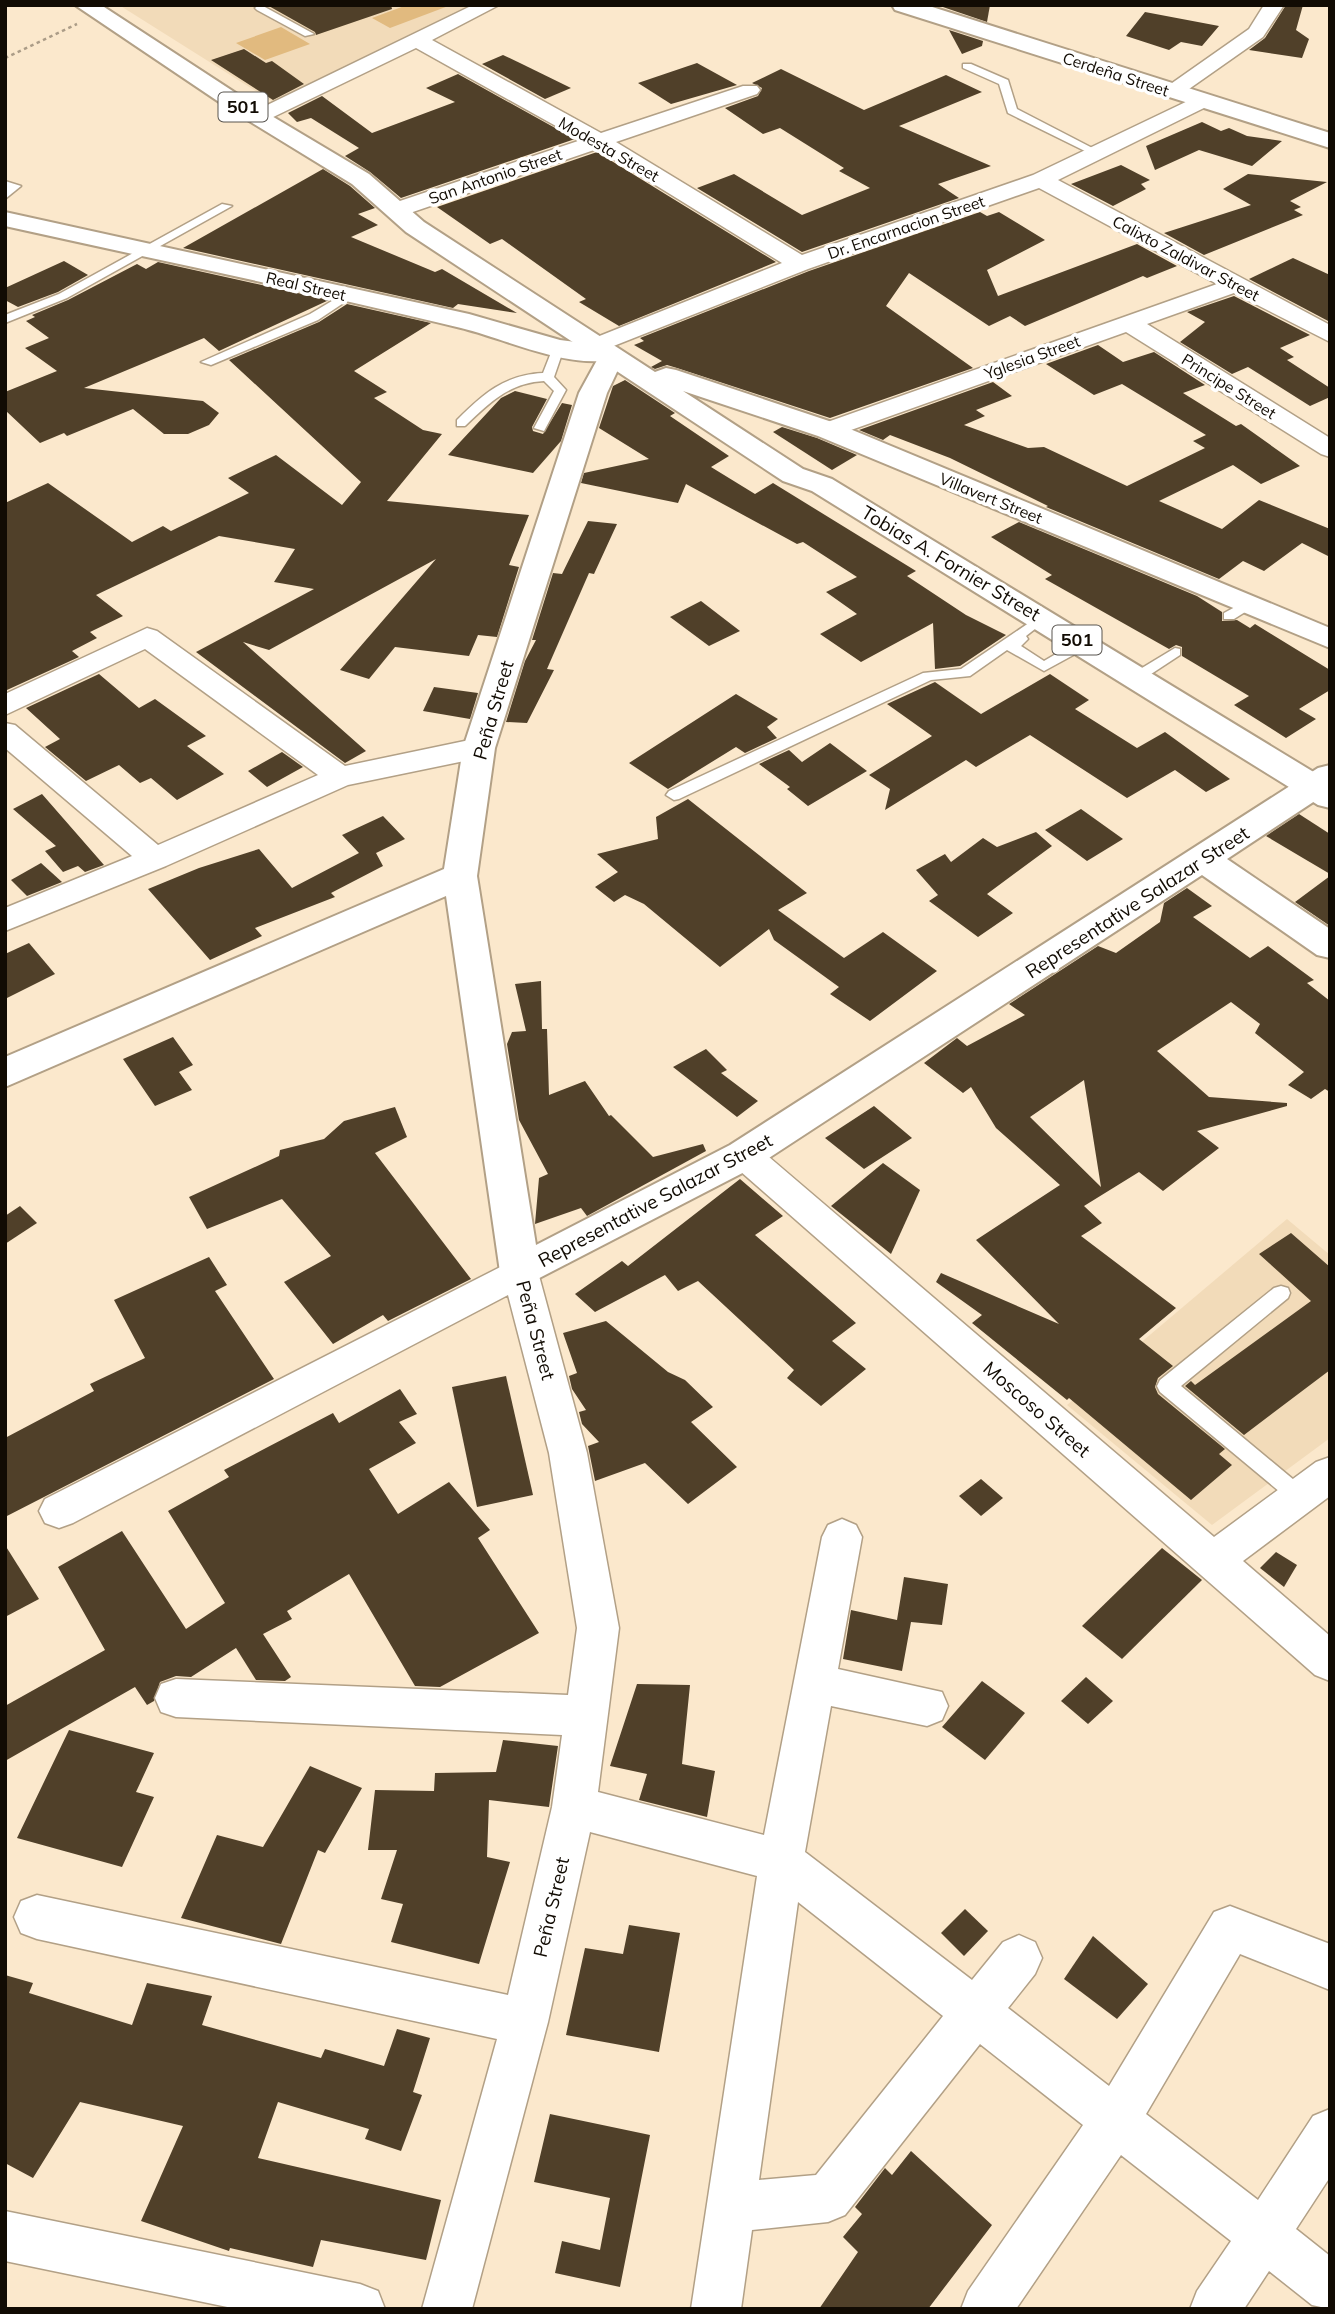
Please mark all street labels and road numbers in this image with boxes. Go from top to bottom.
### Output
street label: Cerdeña Street [1060,47,1172,101]
road number: 501 [218,92,268,122]
street label: Modesta Street [555,112,663,186]
street label: San Antonio Street [426,144,565,208]
street label: Dr. Encarnacion Street [825,191,988,263]
street label: Calixto Zaldivar Street [1109,211,1263,305]
street label: Real Street [264,267,348,305]
street label: Yglesia Street [980,330,1083,384]
street label: Principe Street [1178,349,1280,423]
street label: Villavert Street [937,468,1046,528]
street label: Tobias A. Fornier Street [857,500,1045,626]
road number: 501 [1052,626,1102,654]
street label: Peña Street [467,657,519,762]
street label: Representative Salazar Street [1021,820,1254,983]
street label: Representative Salazar Street [534,1128,777,1272]
street label: Peña Street [511,1277,561,1383]
street label: Moscoso Street [978,1356,1096,1462]
street label: Peña Street [528,1854,574,1960]

